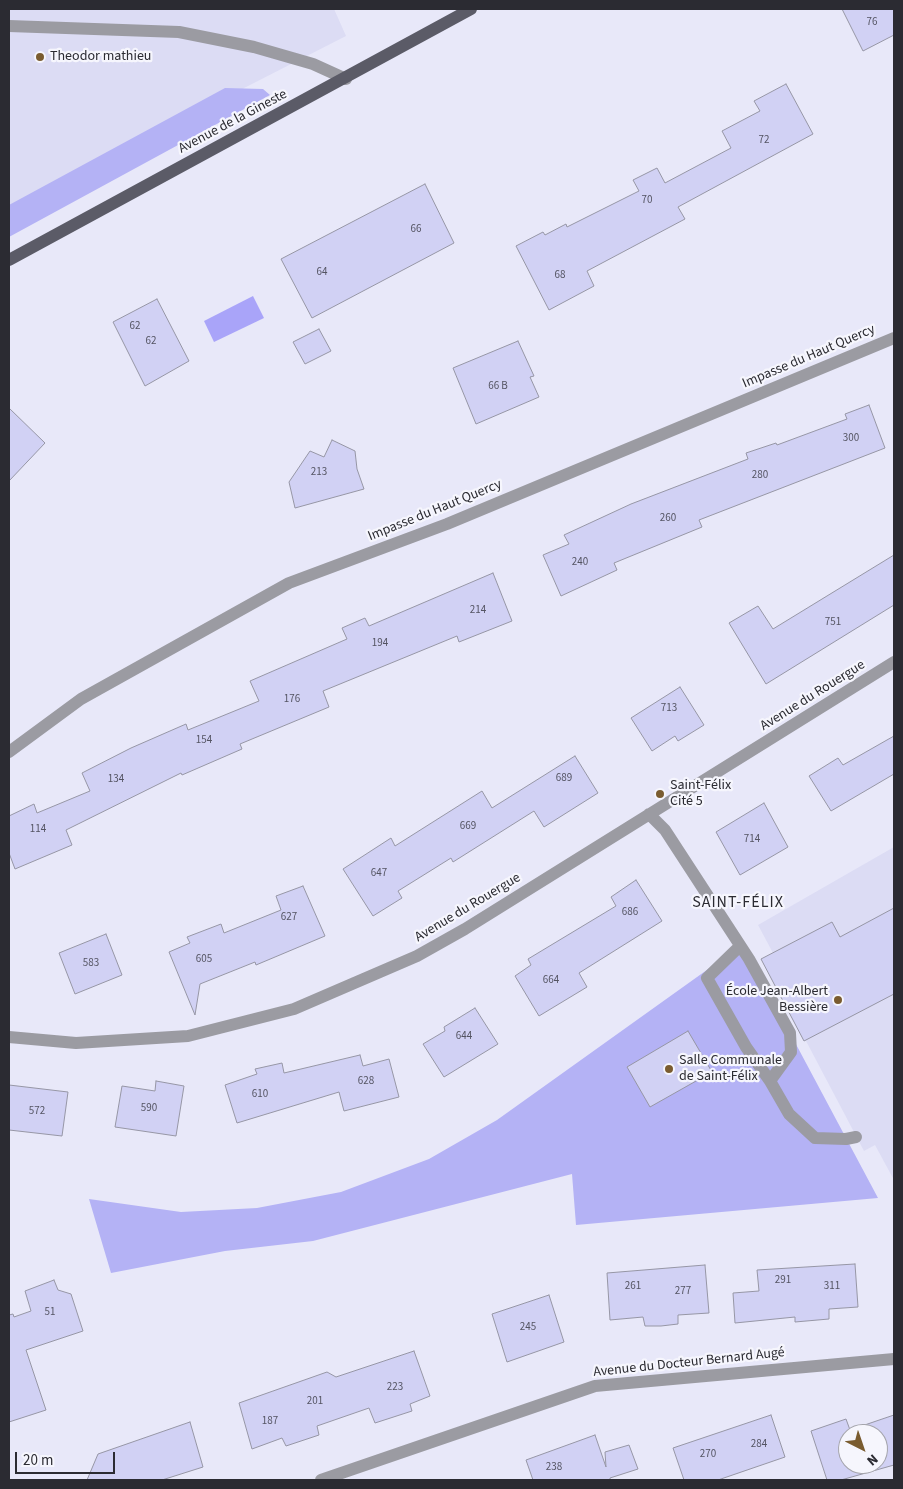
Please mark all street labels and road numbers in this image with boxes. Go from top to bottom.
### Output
street label: Avenue de la Gineste [176,86,290,158]
street label: Impasse du Haut Quercy [740,321,878,393]
street label: Impasse du Haut Quercy [366,477,504,545]
street label: Avenue du Rouergue [757,657,869,735]
street label: Avenue du Rouergue [412,870,524,946]
street label: Avenue du Docteur Bernard Augé [592,1345,786,1381]

